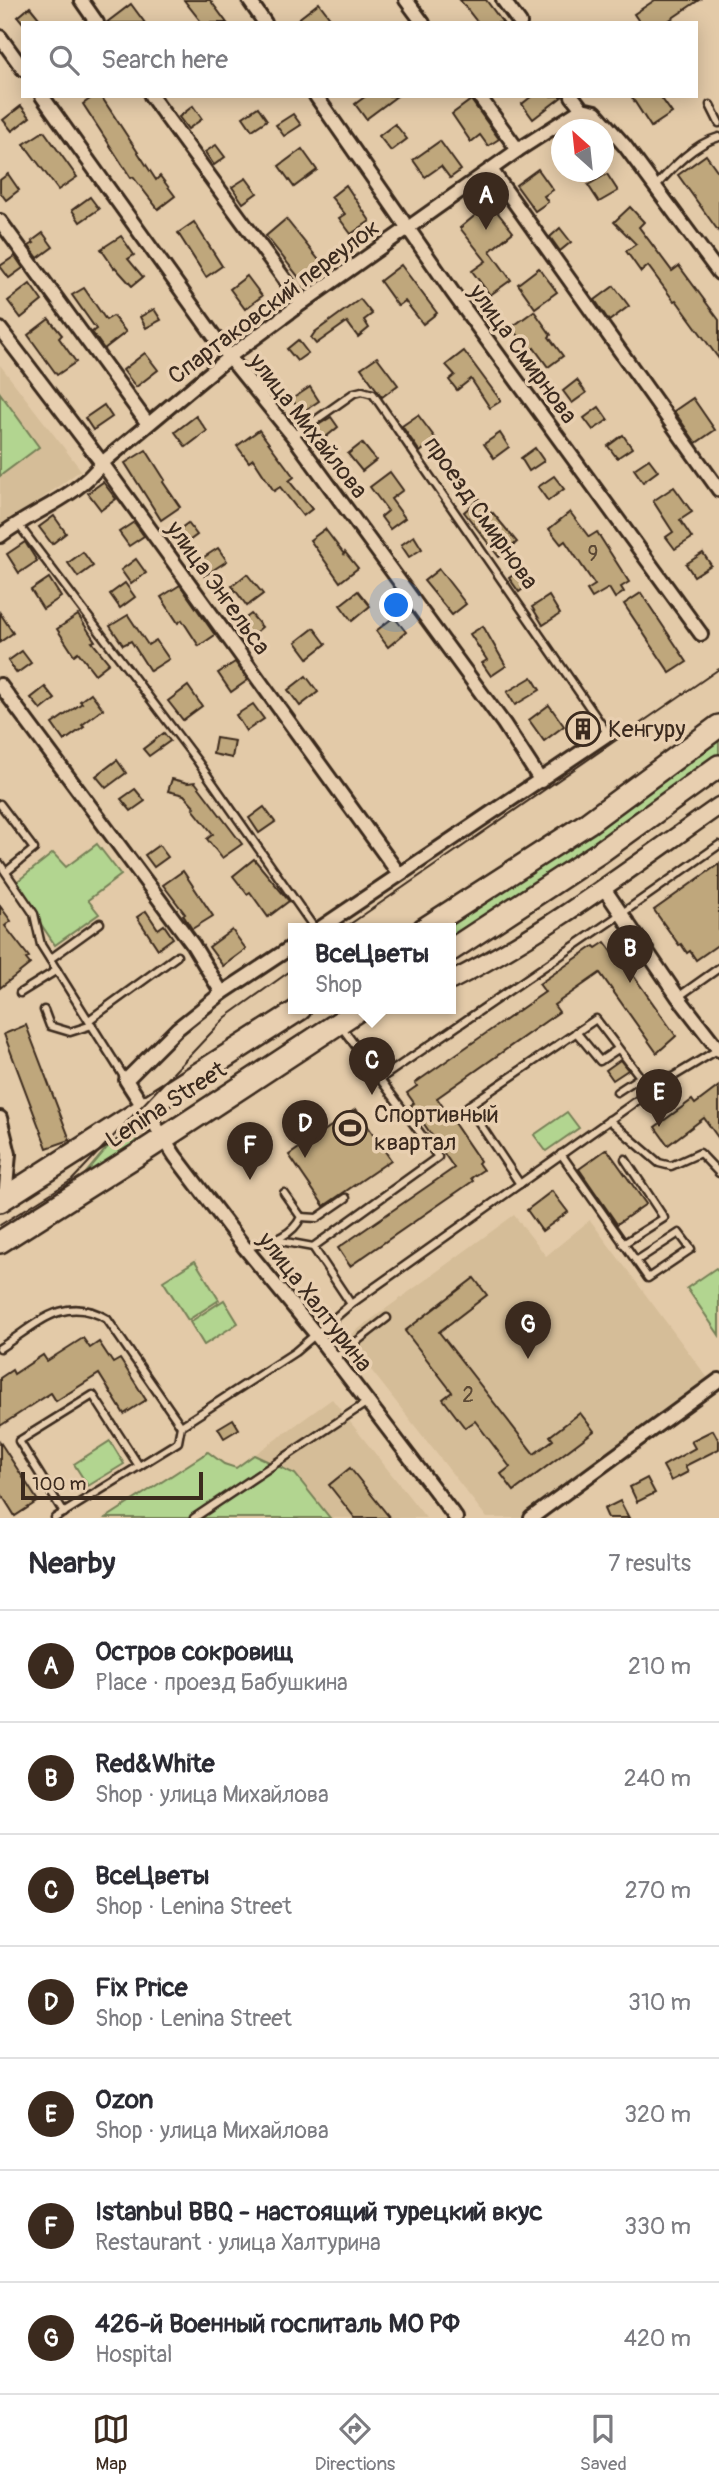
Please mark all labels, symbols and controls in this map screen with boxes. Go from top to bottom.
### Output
search box [21,21,698,98]
icon: search [45,41,83,79]
text: Search here [101,44,228,76]
north arrow [551,119,614,182]
pin: A [463,172,509,230]
street label: Спартаковский переулок [163,213,385,391]
street label: улица Смирнова [462,278,583,429]
street label: улица Михайлова [242,347,374,504]
street label: проезд Смирнова [418,431,544,595]
street label: улица Энгельса [159,515,276,661]
house number: 9 [588,541,598,568]
your location [379,588,413,622]
building icon: Кенгуру [564,710,602,748]
place label: Кенгуру [608,715,686,744]
popup [288,923,456,1014]
pin: B [607,925,653,983]
text: ВсеЦветы [315,938,429,970]
text: Shop [315,970,362,999]
pin: C [349,1037,395,1095]
street label: Lenina Street [100,1055,232,1155]
pin: E [636,1069,682,1127]
pin: D [282,1100,328,1158]
place label: Спортивный квартал [374,1100,499,1157]
sports icon: Спортивный квартал [331,1109,369,1147]
pin: F [227,1122,273,1180]
street label: улица Халтурина [251,1226,378,1378]
pin: G [505,1301,551,1359]
house number: 2 [462,1382,474,1409]
scale bar [21,1469,203,1501]
text: 100 m [32,1472,86,1496]
text: Nearby [28,1545,115,1582]
text: 7 results [608,1549,691,1578]
text: Остров сокровищ [95,1636,294,1668]
text: A [44,1652,58,1681]
text: 210 m [628,1652,691,1681]
text: Place · проезд Бабушкина [95,1668,348,1697]
text: Red&White [95,1748,214,1780]
text: B [44,1764,58,1793]
text: 240 m [624,1764,691,1793]
text: Shop · улица Михайлова [95,1780,329,1809]
text: ВсеЦветы [95,1860,210,1892]
text: C [44,1876,58,1905]
text: 270 m [625,1876,691,1905]
text: Shop · Lenina Street [95,1892,292,1921]
text: Fix Price [95,1972,188,2004]
text: D [44,1988,58,2017]
text: 310 m [628,1988,691,2017]
text: Shop · Lenina Street [95,2004,292,2033]
text: Ozon [95,2084,153,2116]
text: E [45,2100,57,2129]
text: 320 m [624,2100,691,2129]
text: Shop · улица Михайлова [95,2116,329,2145]
text: Istanbul BBQ - настоящий турецкий вкус [95,2196,543,2228]
text: F [44,2212,58,2241]
text: 330 m [624,2212,691,2241]
text: Restaurant · улица Халтурина [95,2228,381,2257]
text: 426-й Военный госпиталь МО РФ [95,2308,460,2340]
text: G [43,2324,59,2353]
text: 420 m [624,2324,691,2353]
text: Hospital [95,2340,173,2369]
tab: Map [92,2410,130,2476]
tab: Directions [315,2410,395,2476]
tab: Saved [580,2410,627,2476]

